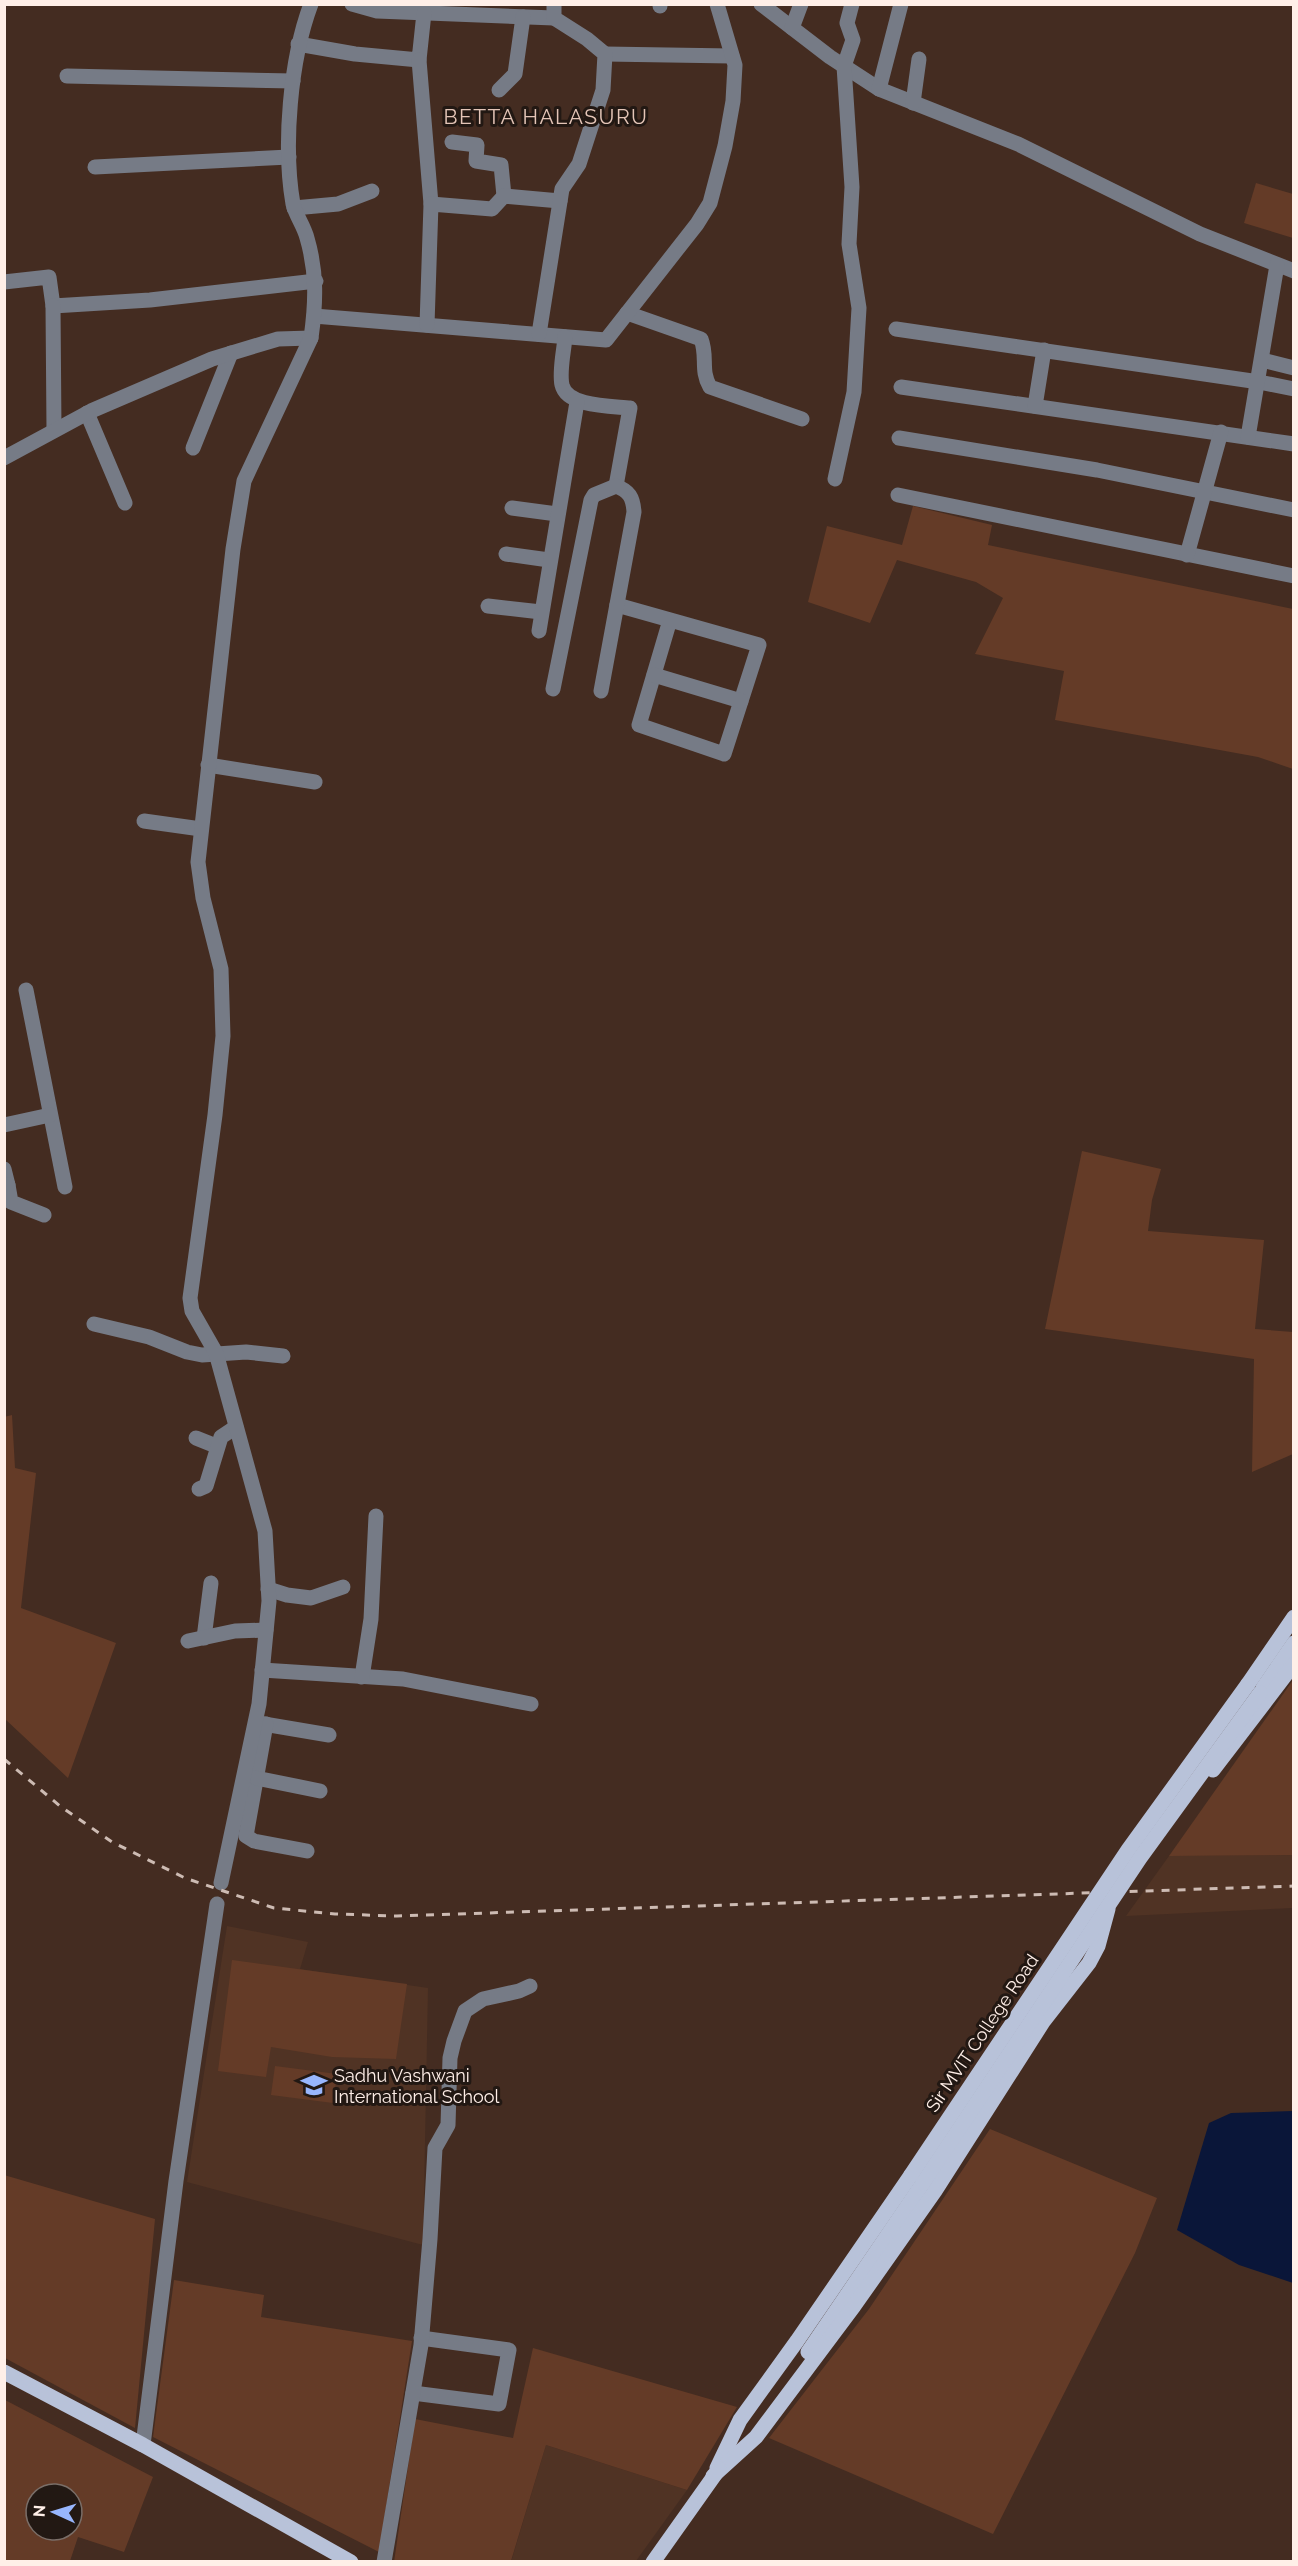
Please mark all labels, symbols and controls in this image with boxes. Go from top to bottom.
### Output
district label: BETTA HALASURU [444,104,648,129]
street label: Sir MVIT College Road [921,1950,1043,2116]
place label: Sadhu Vashwani International School [334,2065,499,2107]
school or university icon: Sadhu Vashwani International School [299,2070,329,2100]
north arrow [24,2482,84,2542]
text: N [30,2504,49,2518]

